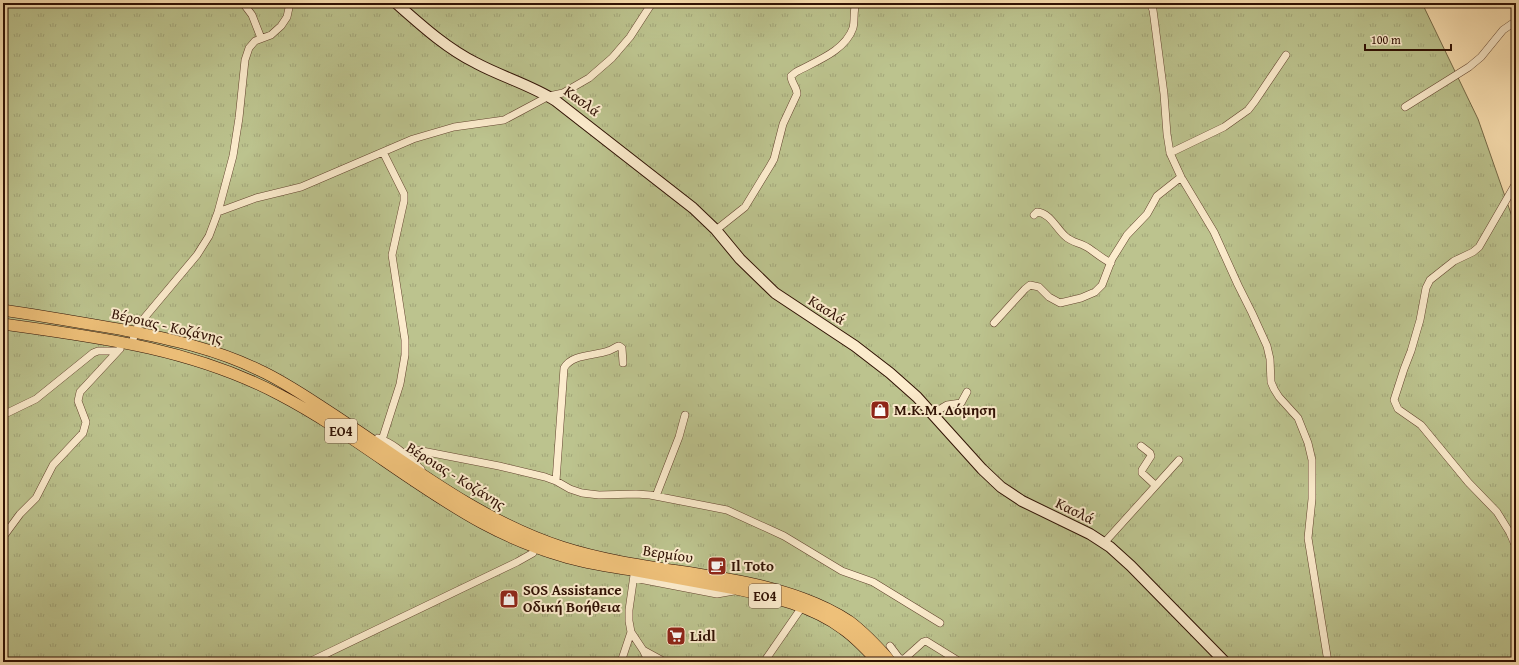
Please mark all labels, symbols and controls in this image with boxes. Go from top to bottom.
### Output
scale bar [1365,26,1451,52]
text: 100 m [1371,31,1401,48]
street label: Κασλά [560,80,605,121]
street label: Κασλά [805,290,850,329]
street label: Βέροιας - Κοζάνης [110,303,225,349]
shop icon: Μ.Κ.Μ. Δόμηση [869,399,891,421]
place label: Μ.Κ.Μ. Δόμηση [894,399,996,420]
road number: ΕΟ4 [325,419,357,443]
street label: Βέροιας - Κοζάνης [403,437,510,515]
street label: Κασλά [1052,492,1098,529]
street label: Βερμίου [642,539,695,568]
cafe icon: Il Toto [706,555,728,577]
place label: Il Toto [731,555,774,576]
place label: SOS Assistance Οδική Βοήθεια [523,579,622,617]
road number: ΕΟ4 [749,584,781,608]
shop icon: SOS Assistance Οδική Βοήθεια [498,588,520,610]
supermarket icon: Lidl [665,625,687,647]
place label: Lidl [690,625,716,646]

